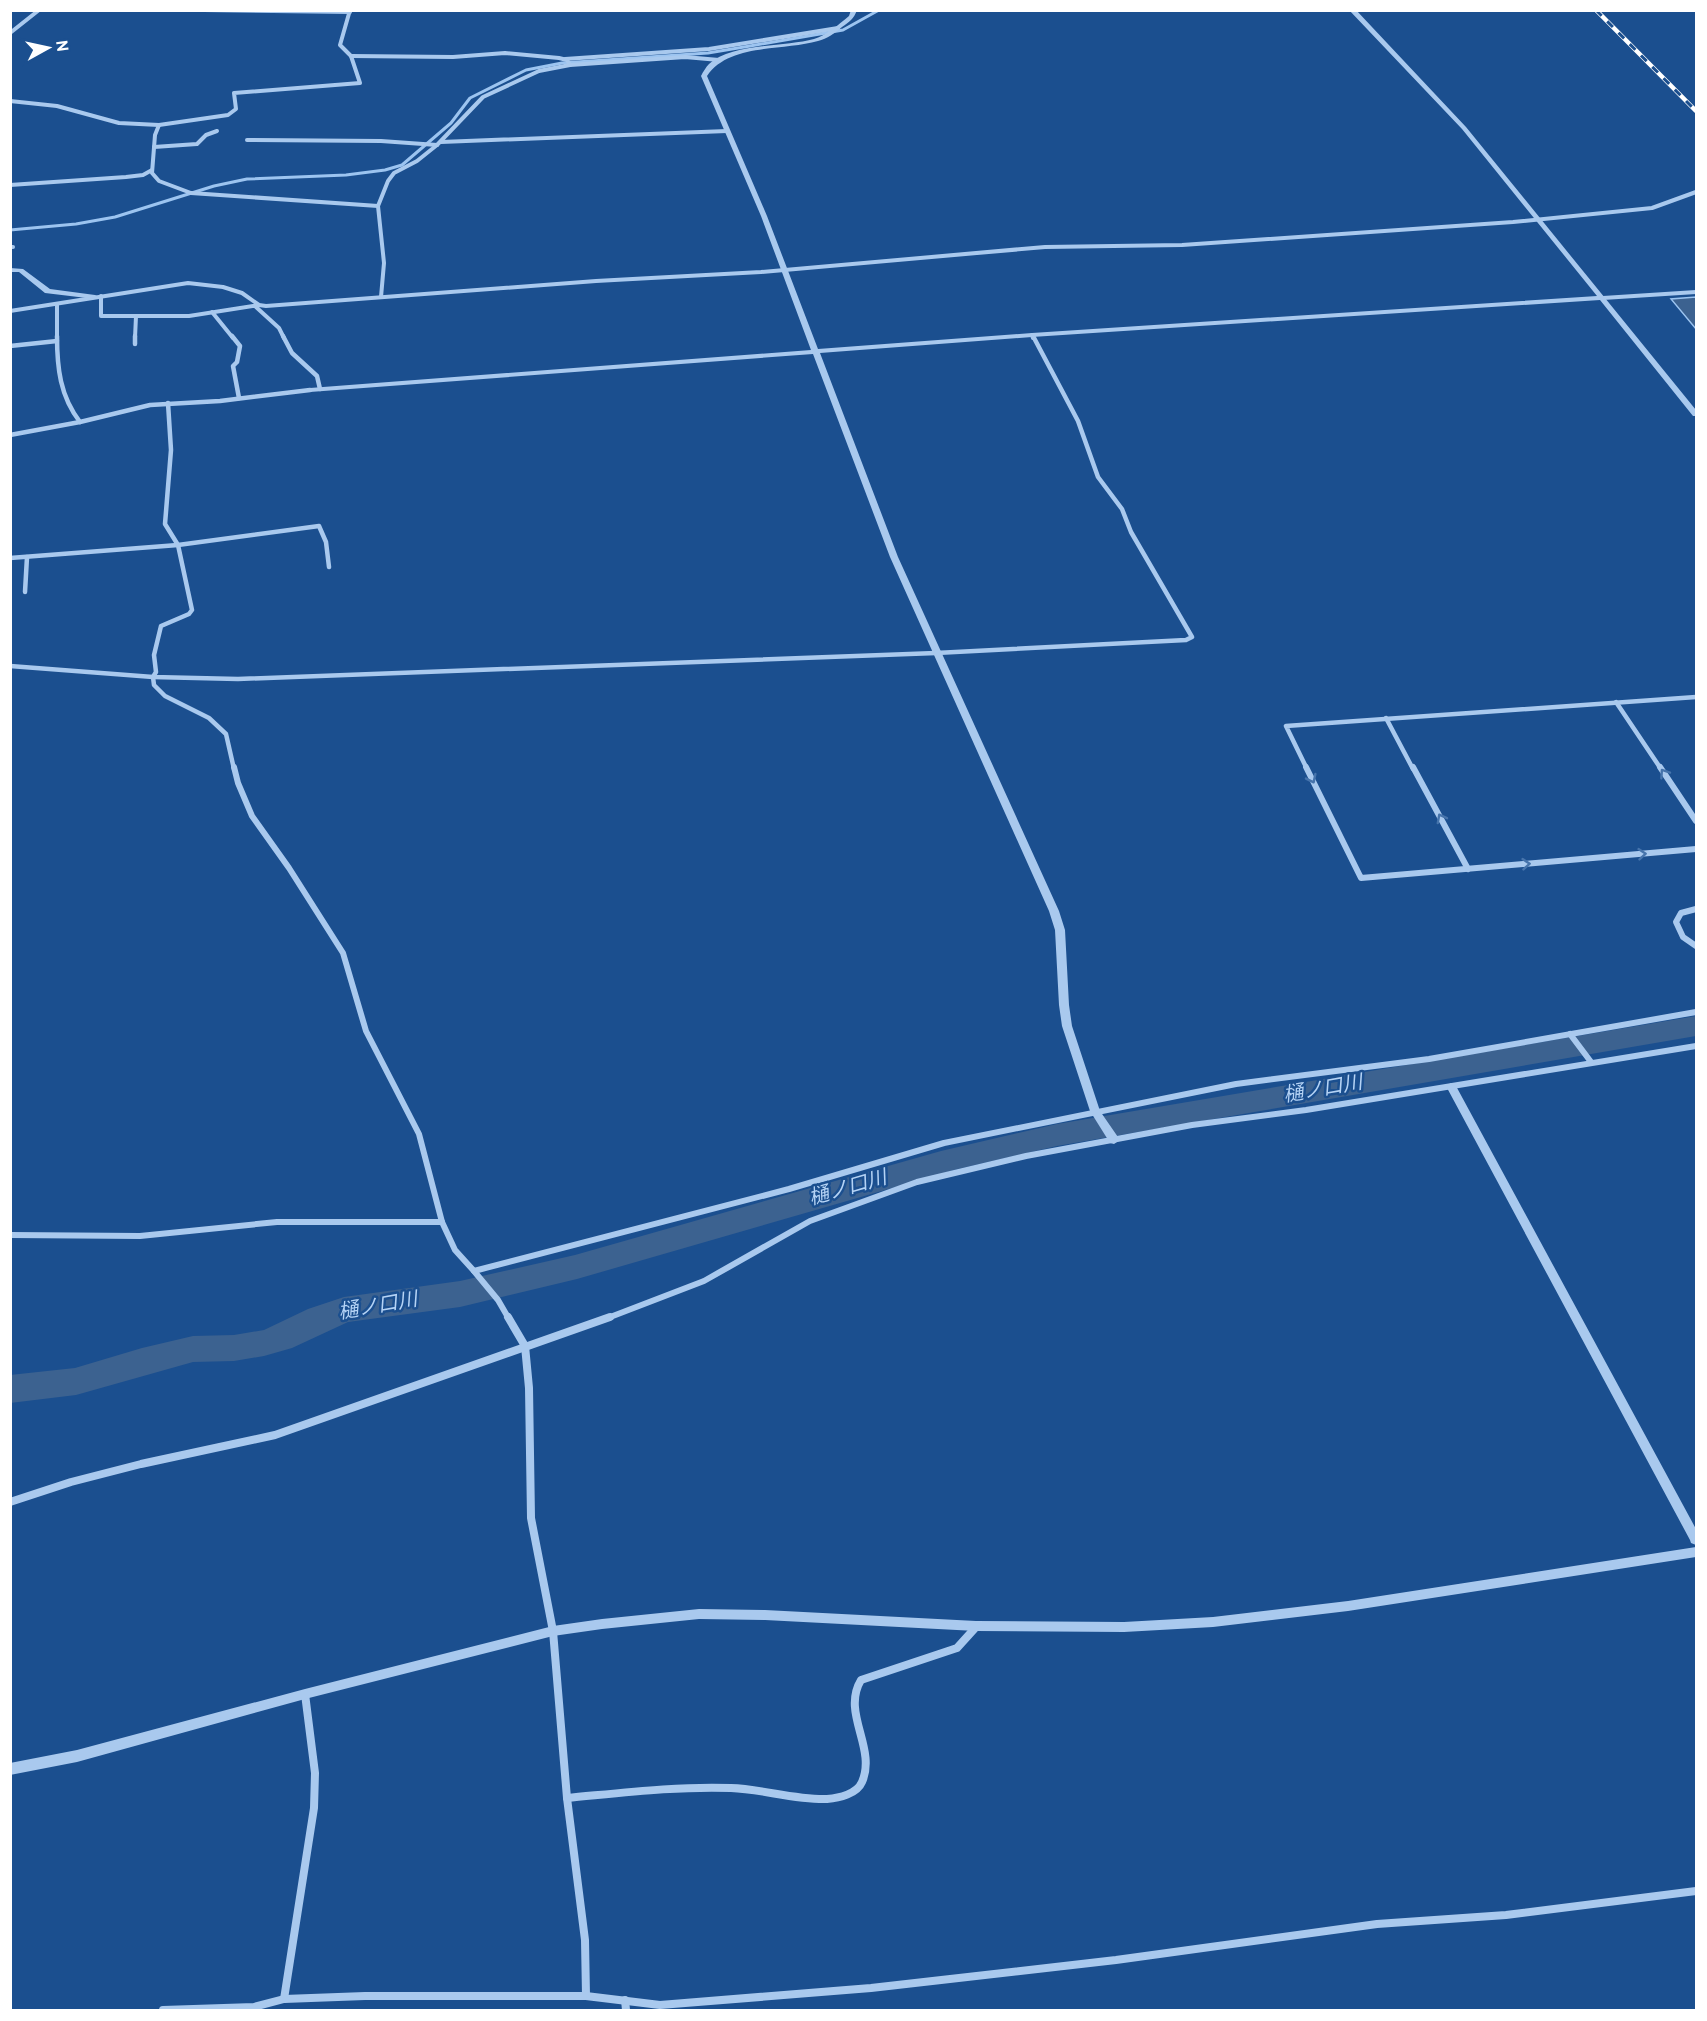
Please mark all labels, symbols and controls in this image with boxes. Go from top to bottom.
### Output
north arrow [18,18,78,78]
text: N [50,39,72,53]
one-way arrow [1660,768,1671,779]
one-way arrow [1305,772,1316,783]
one-way arrow [1437,813,1448,824]
one-way arrow [1638,848,1647,861]
one-way arrow [1522,858,1531,871]
water label: 樋ノ口川 [1281,1070,1367,1110]
water label: 樋ノ口川 [806,1165,892,1213]
water label: 樋ノ口川 [336,1287,422,1327]

